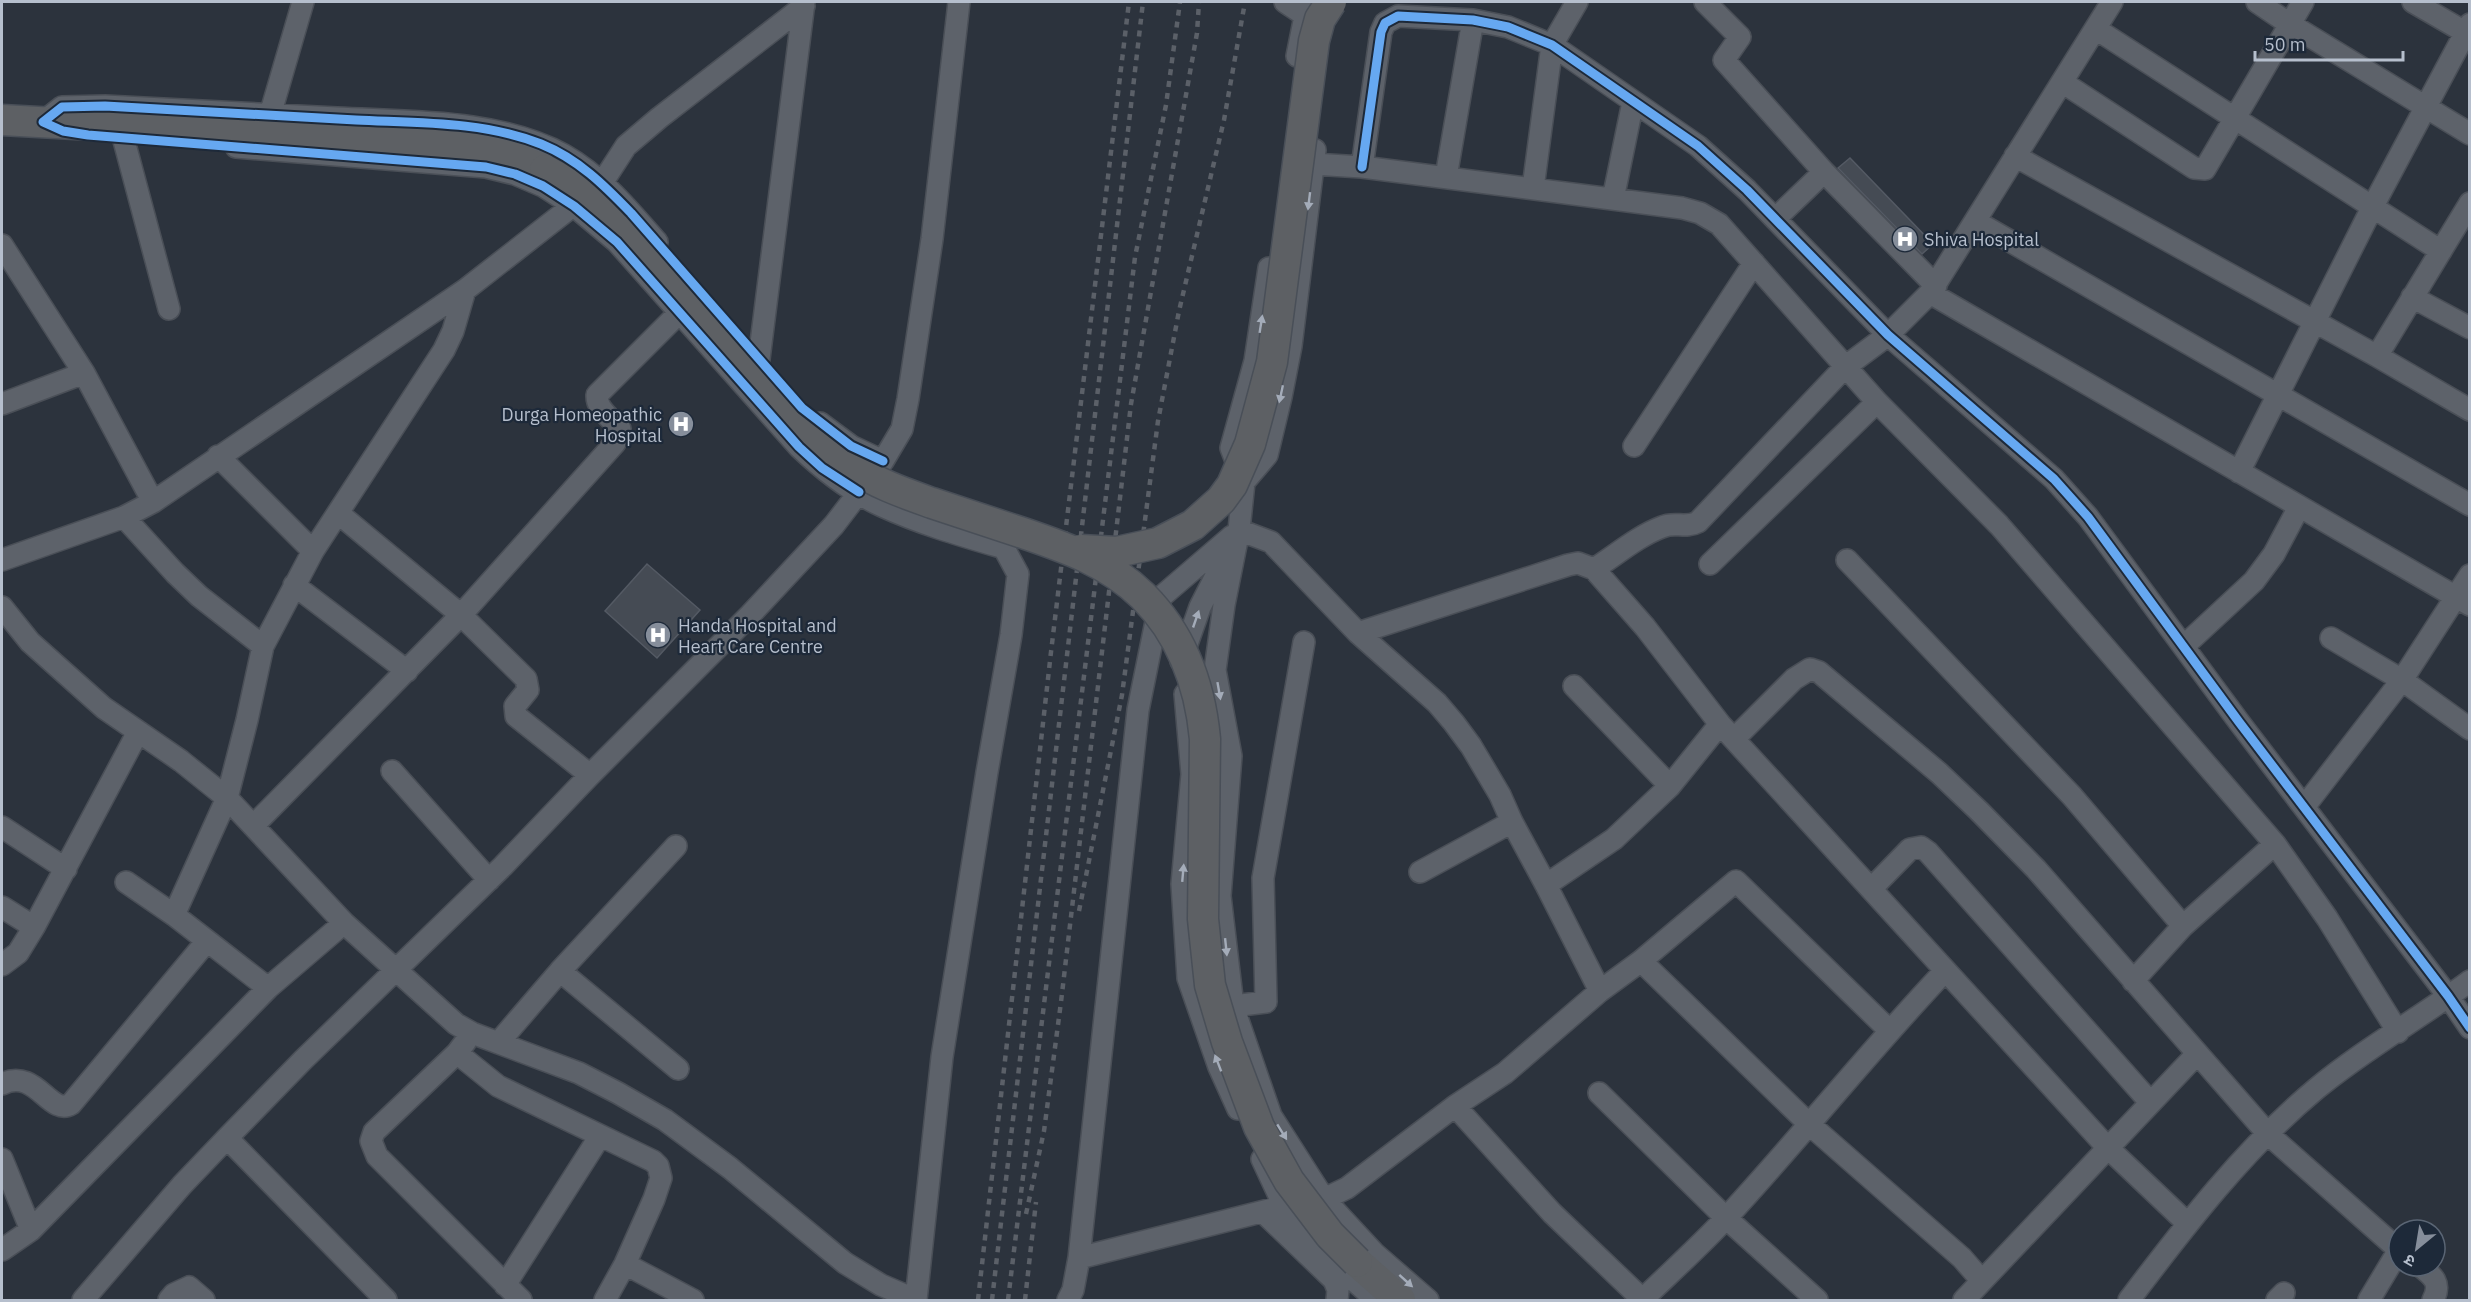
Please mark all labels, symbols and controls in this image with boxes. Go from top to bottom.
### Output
scale bar [2255,24,2404,62]
text: 50 m [2264,33,2306,56]
one-way arrow [1304,191,1313,210]
hospital icon: Shiva Hospital [1890,224,1920,254]
place label: Shiva Hospital [1924,228,2039,251]
one-way arrow [1256,315,1265,334]
one-way arrow [1276,385,1286,403]
place label: Durga Homeopathic Hospital [502,403,662,447]
hospital icon: Durga Homeopathic Hospital [666,409,696,439]
one-way arrow [1191,610,1201,628]
place label: Handa Hospital and Heart Care Centre [678,614,837,658]
hospital icon: Handa Hospital and Heart Care Centre [643,620,673,650]
one-way arrow [1215,682,1224,701]
one-way arrow [1178,864,1188,883]
one-way arrow [1221,938,1231,957]
one-way arrow [1213,1054,1222,1072]
one-way arrow [1276,1124,1287,1140]
north arrow [2387,1218,2447,1278]
text: उ [2400,1250,2419,1272]
one-way arrow [1398,1274,1413,1287]

